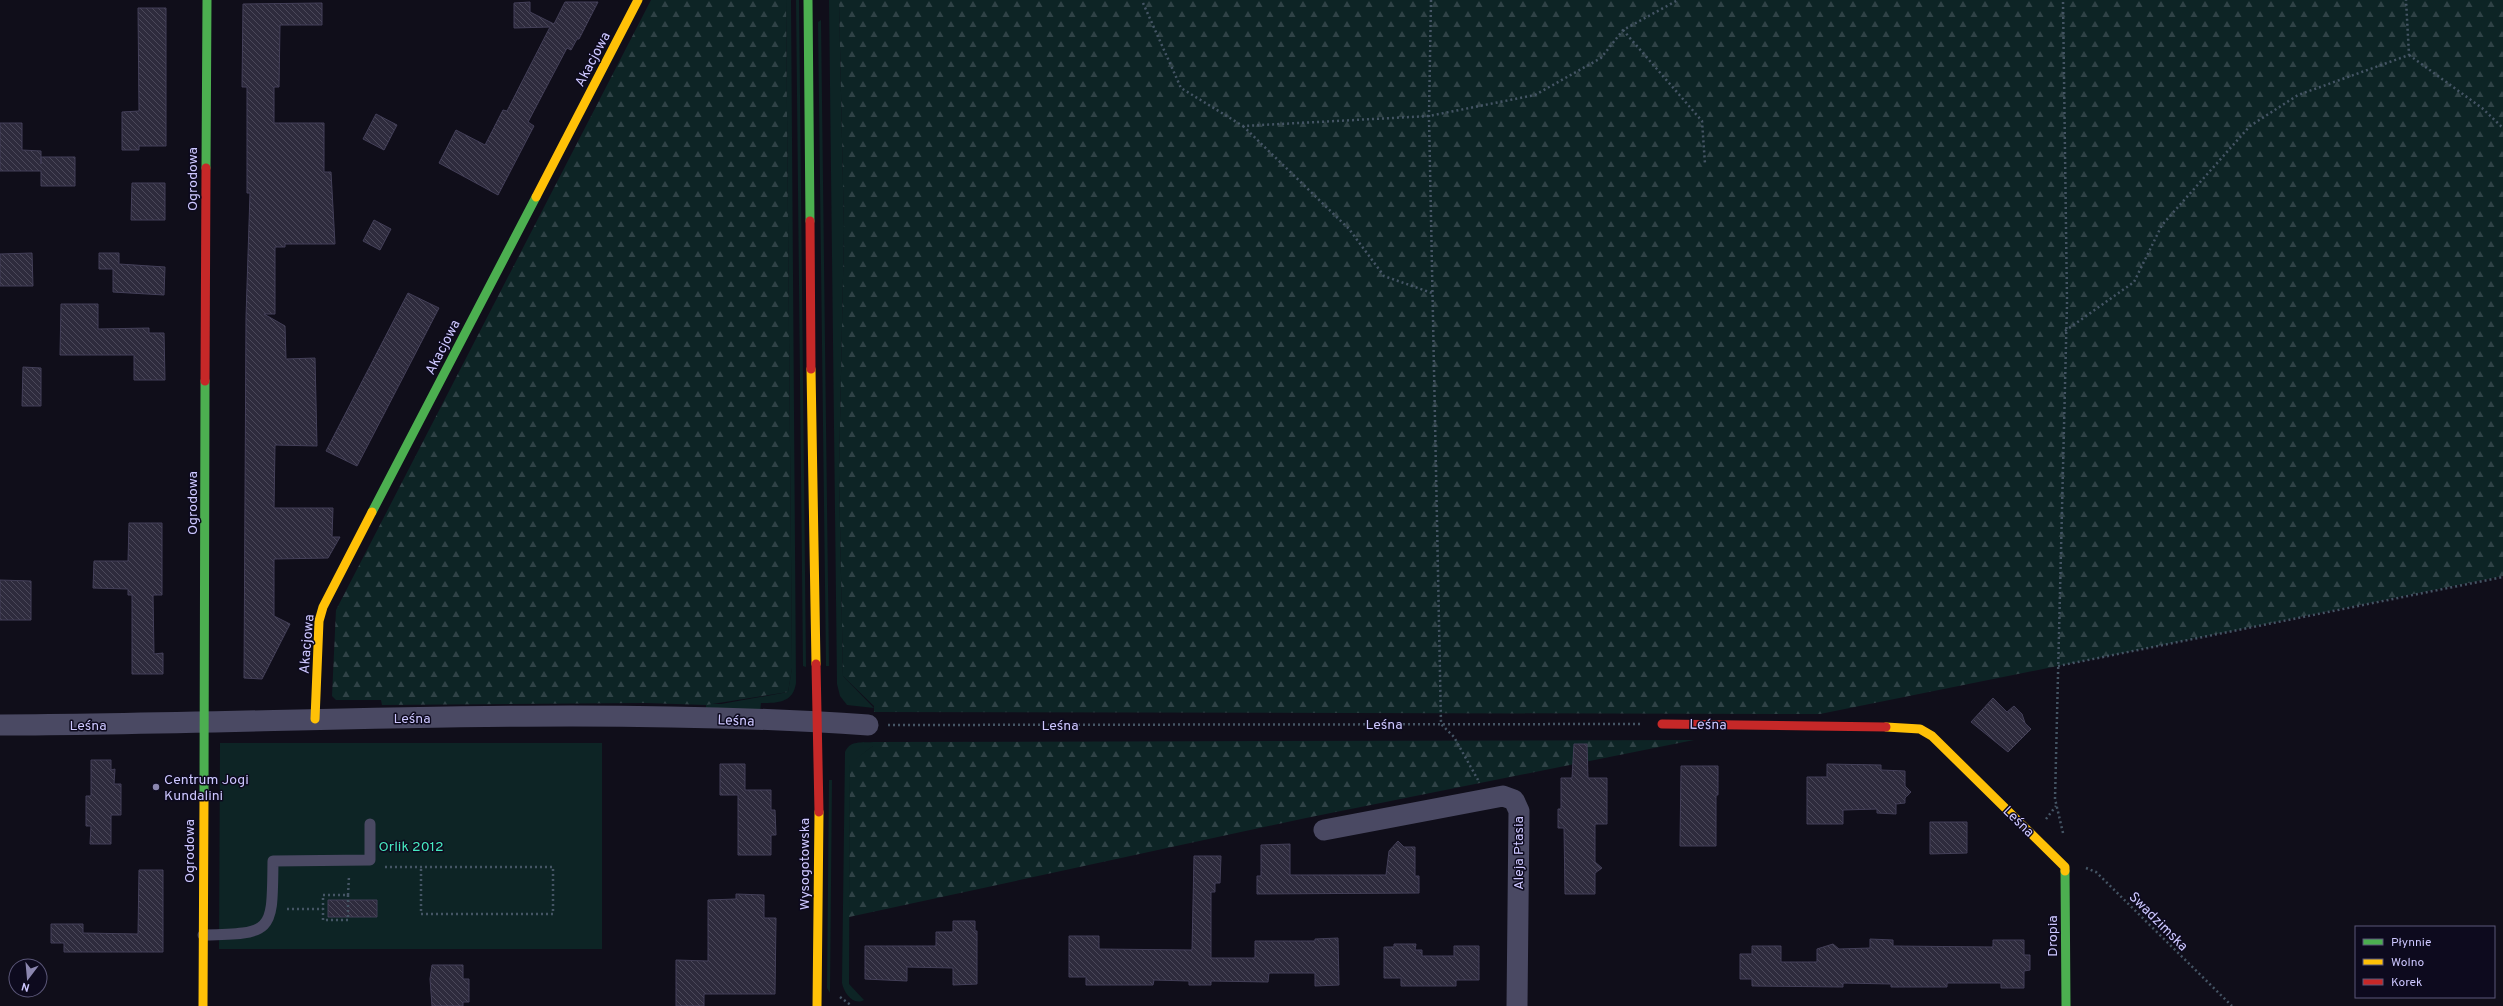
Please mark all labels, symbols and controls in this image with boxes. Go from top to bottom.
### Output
street label: Akacjowa [572,29,615,90]
street label: Ogrodowa [185,147,202,211]
street label: Akacjowa [422,317,464,378]
street label: Ogrodowa [185,471,202,535]
street label: Akacjowa [296,614,319,675]
street label: Leśna [393,711,431,728]
street label: Leśna [717,712,755,731]
street label: Leśna [1365,717,1403,734]
street label: Leśna [1689,717,1727,734]
street label: Leśna [69,718,107,735]
street label: Leśna [1041,718,1079,735]
place label: Centrum Jogi Kundalini [164,772,249,805]
marker: Centrum Jogi Kundalini [151,782,161,792]
street label: Leśna [1999,803,2037,841]
street label: Aleja Ptasia [1511,816,1528,890]
street label: Wysogotowska [797,818,814,910]
street label: Ogrodowa [182,819,199,883]
park label: Orlik 2012 [379,839,443,856]
street label: Swadzimska [2125,889,2191,955]
street label: Dropia [2045,915,2062,957]
legend [2355,926,2495,998]
text: Płynnie [2391,935,2431,951]
text: Wolno [2391,955,2425,971]
north arrow [8,958,48,998]
text: Korek [2391,975,2422,991]
text: N [20,979,31,994]

